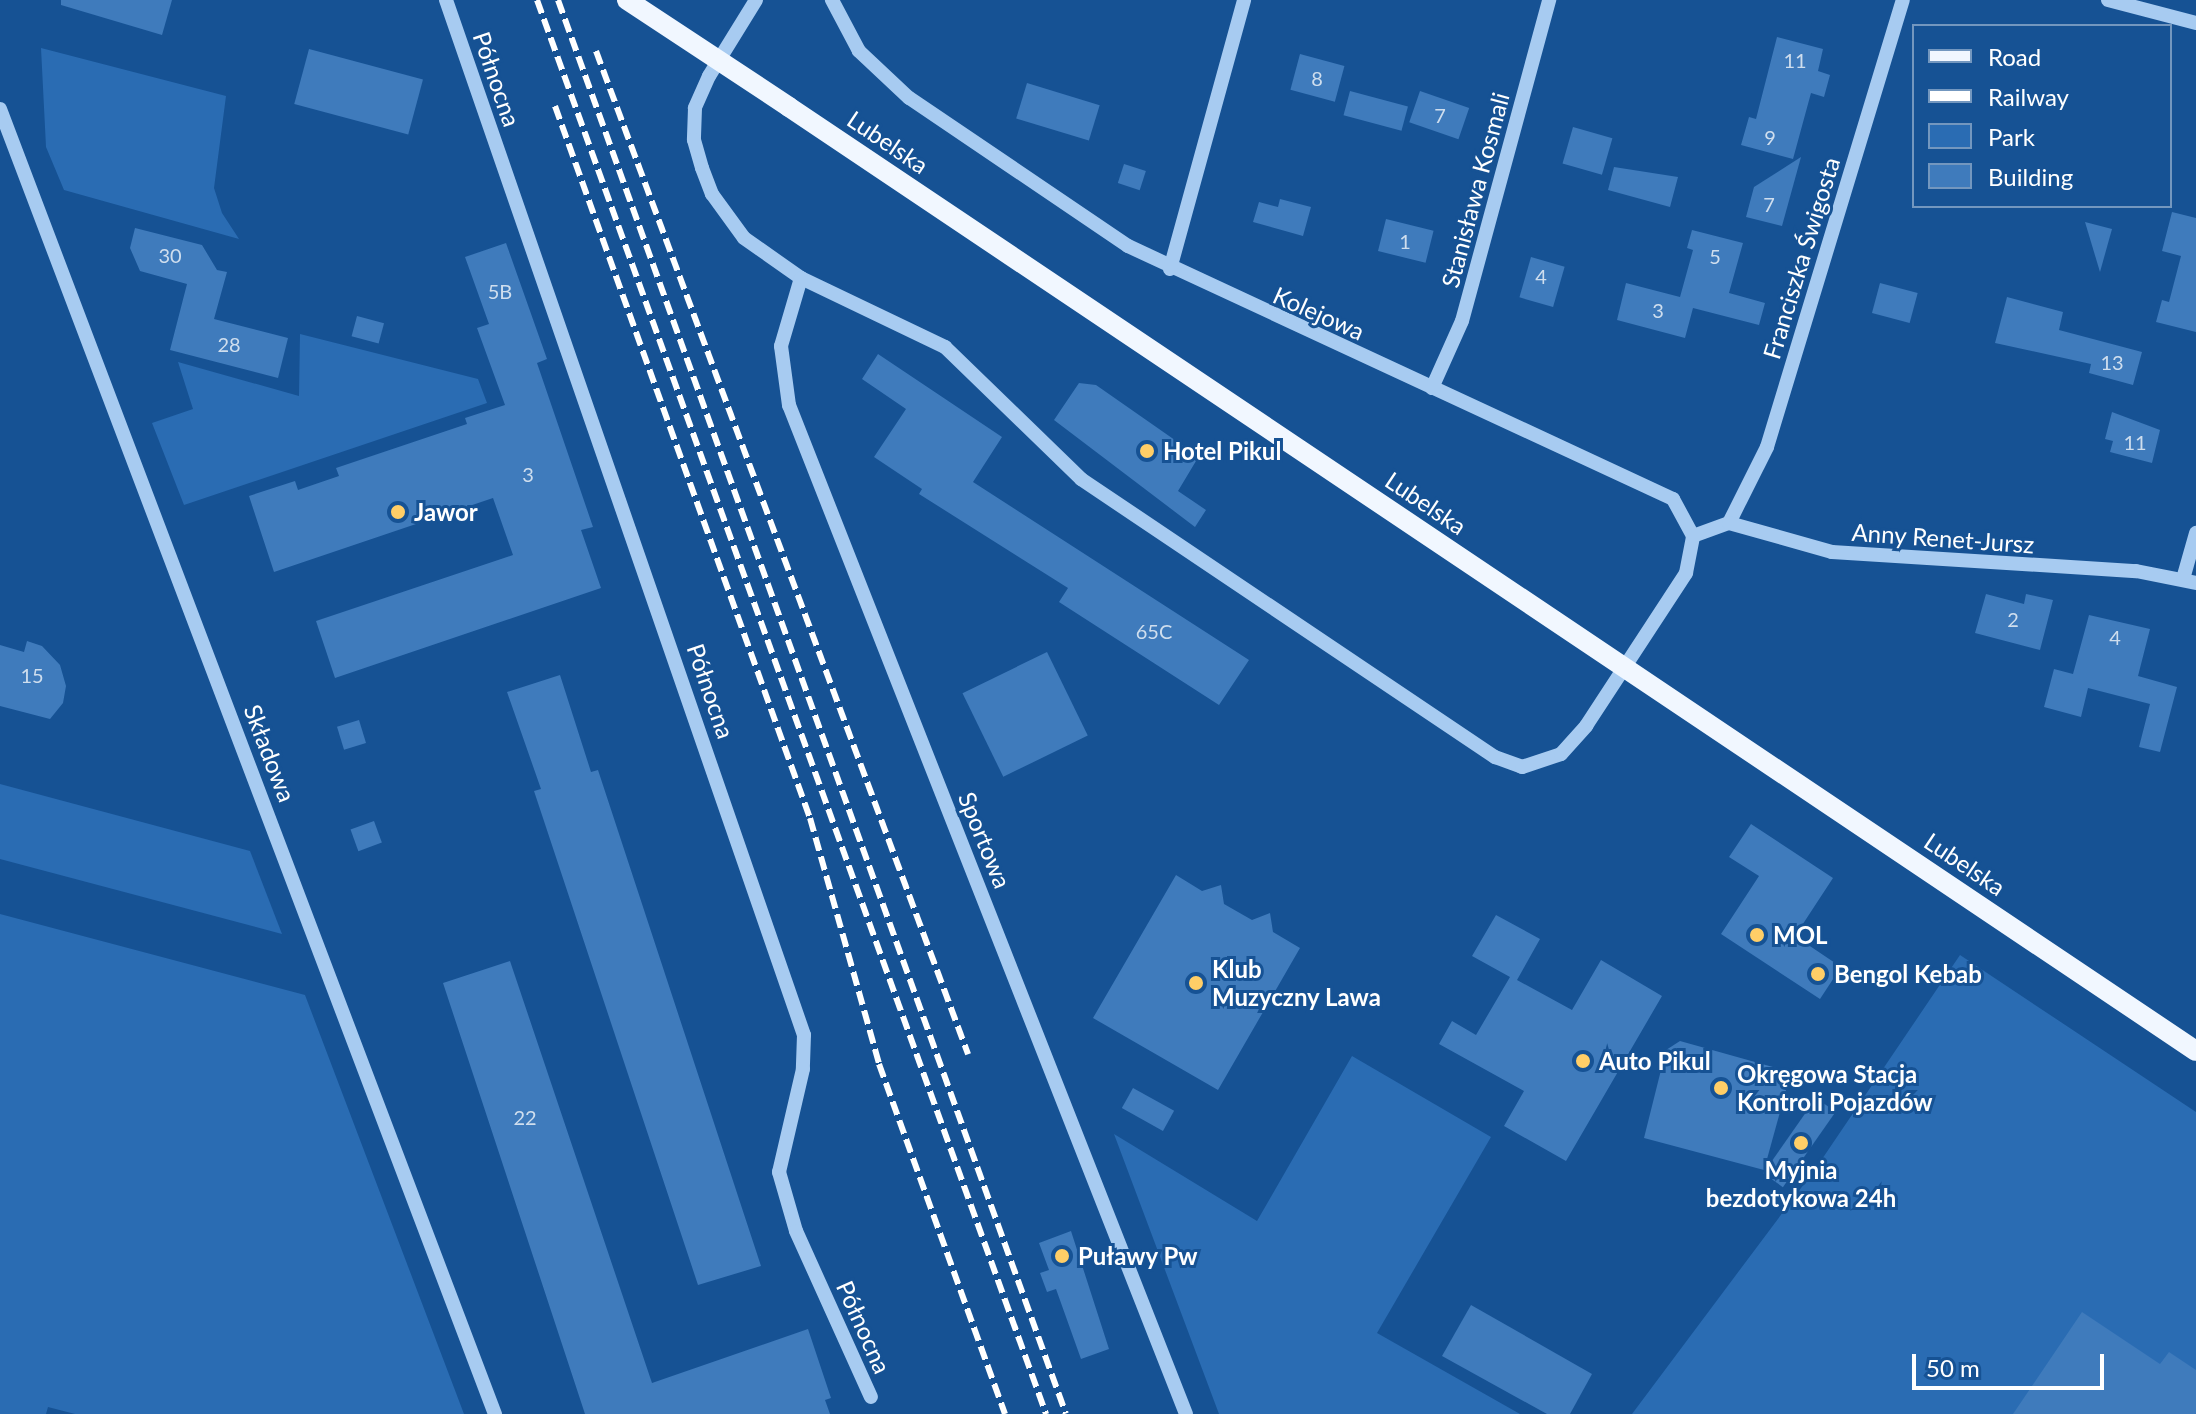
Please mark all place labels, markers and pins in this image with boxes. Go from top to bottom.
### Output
place label: Hotel Pikul [1163,437,1281,465]
marker: Hotel Pikul [1138,442,1156,460]
place label: Jawor [414,498,478,526]
marker: Jawor [389,503,407,521]
place label: MOL [1773,921,1828,949]
marker: MOL [1748,926,1766,944]
place label: Klub Muzyczny Lawa [1212,955,1381,1011]
place label: Bengol Kebab [1834,960,1982,988]
marker: Bengol Kebab [1809,965,1827,983]
marker: Klub Muzyczny Lawa [1187,974,1205,992]
place label: Auto Pikul [1599,1047,1711,1075]
marker: Auto Pikul [1574,1052,1592,1070]
place label: Okręgowa Stacja Kontroli Pojazdów [1737,1060,1933,1116]
marker: Okręgowa Stacja Kontroli Pojazdów [1712,1079,1730,1097]
marker: Myjnia bezdotykowa 24h [1792,1134,1810,1152]
place label: Myjnia bezdotykowa 24h [1706,1156,1896,1212]
place label: Puławy Pw [1078,1242,1198,1270]
marker: Puławy Pw [1053,1247,1071,1265]

